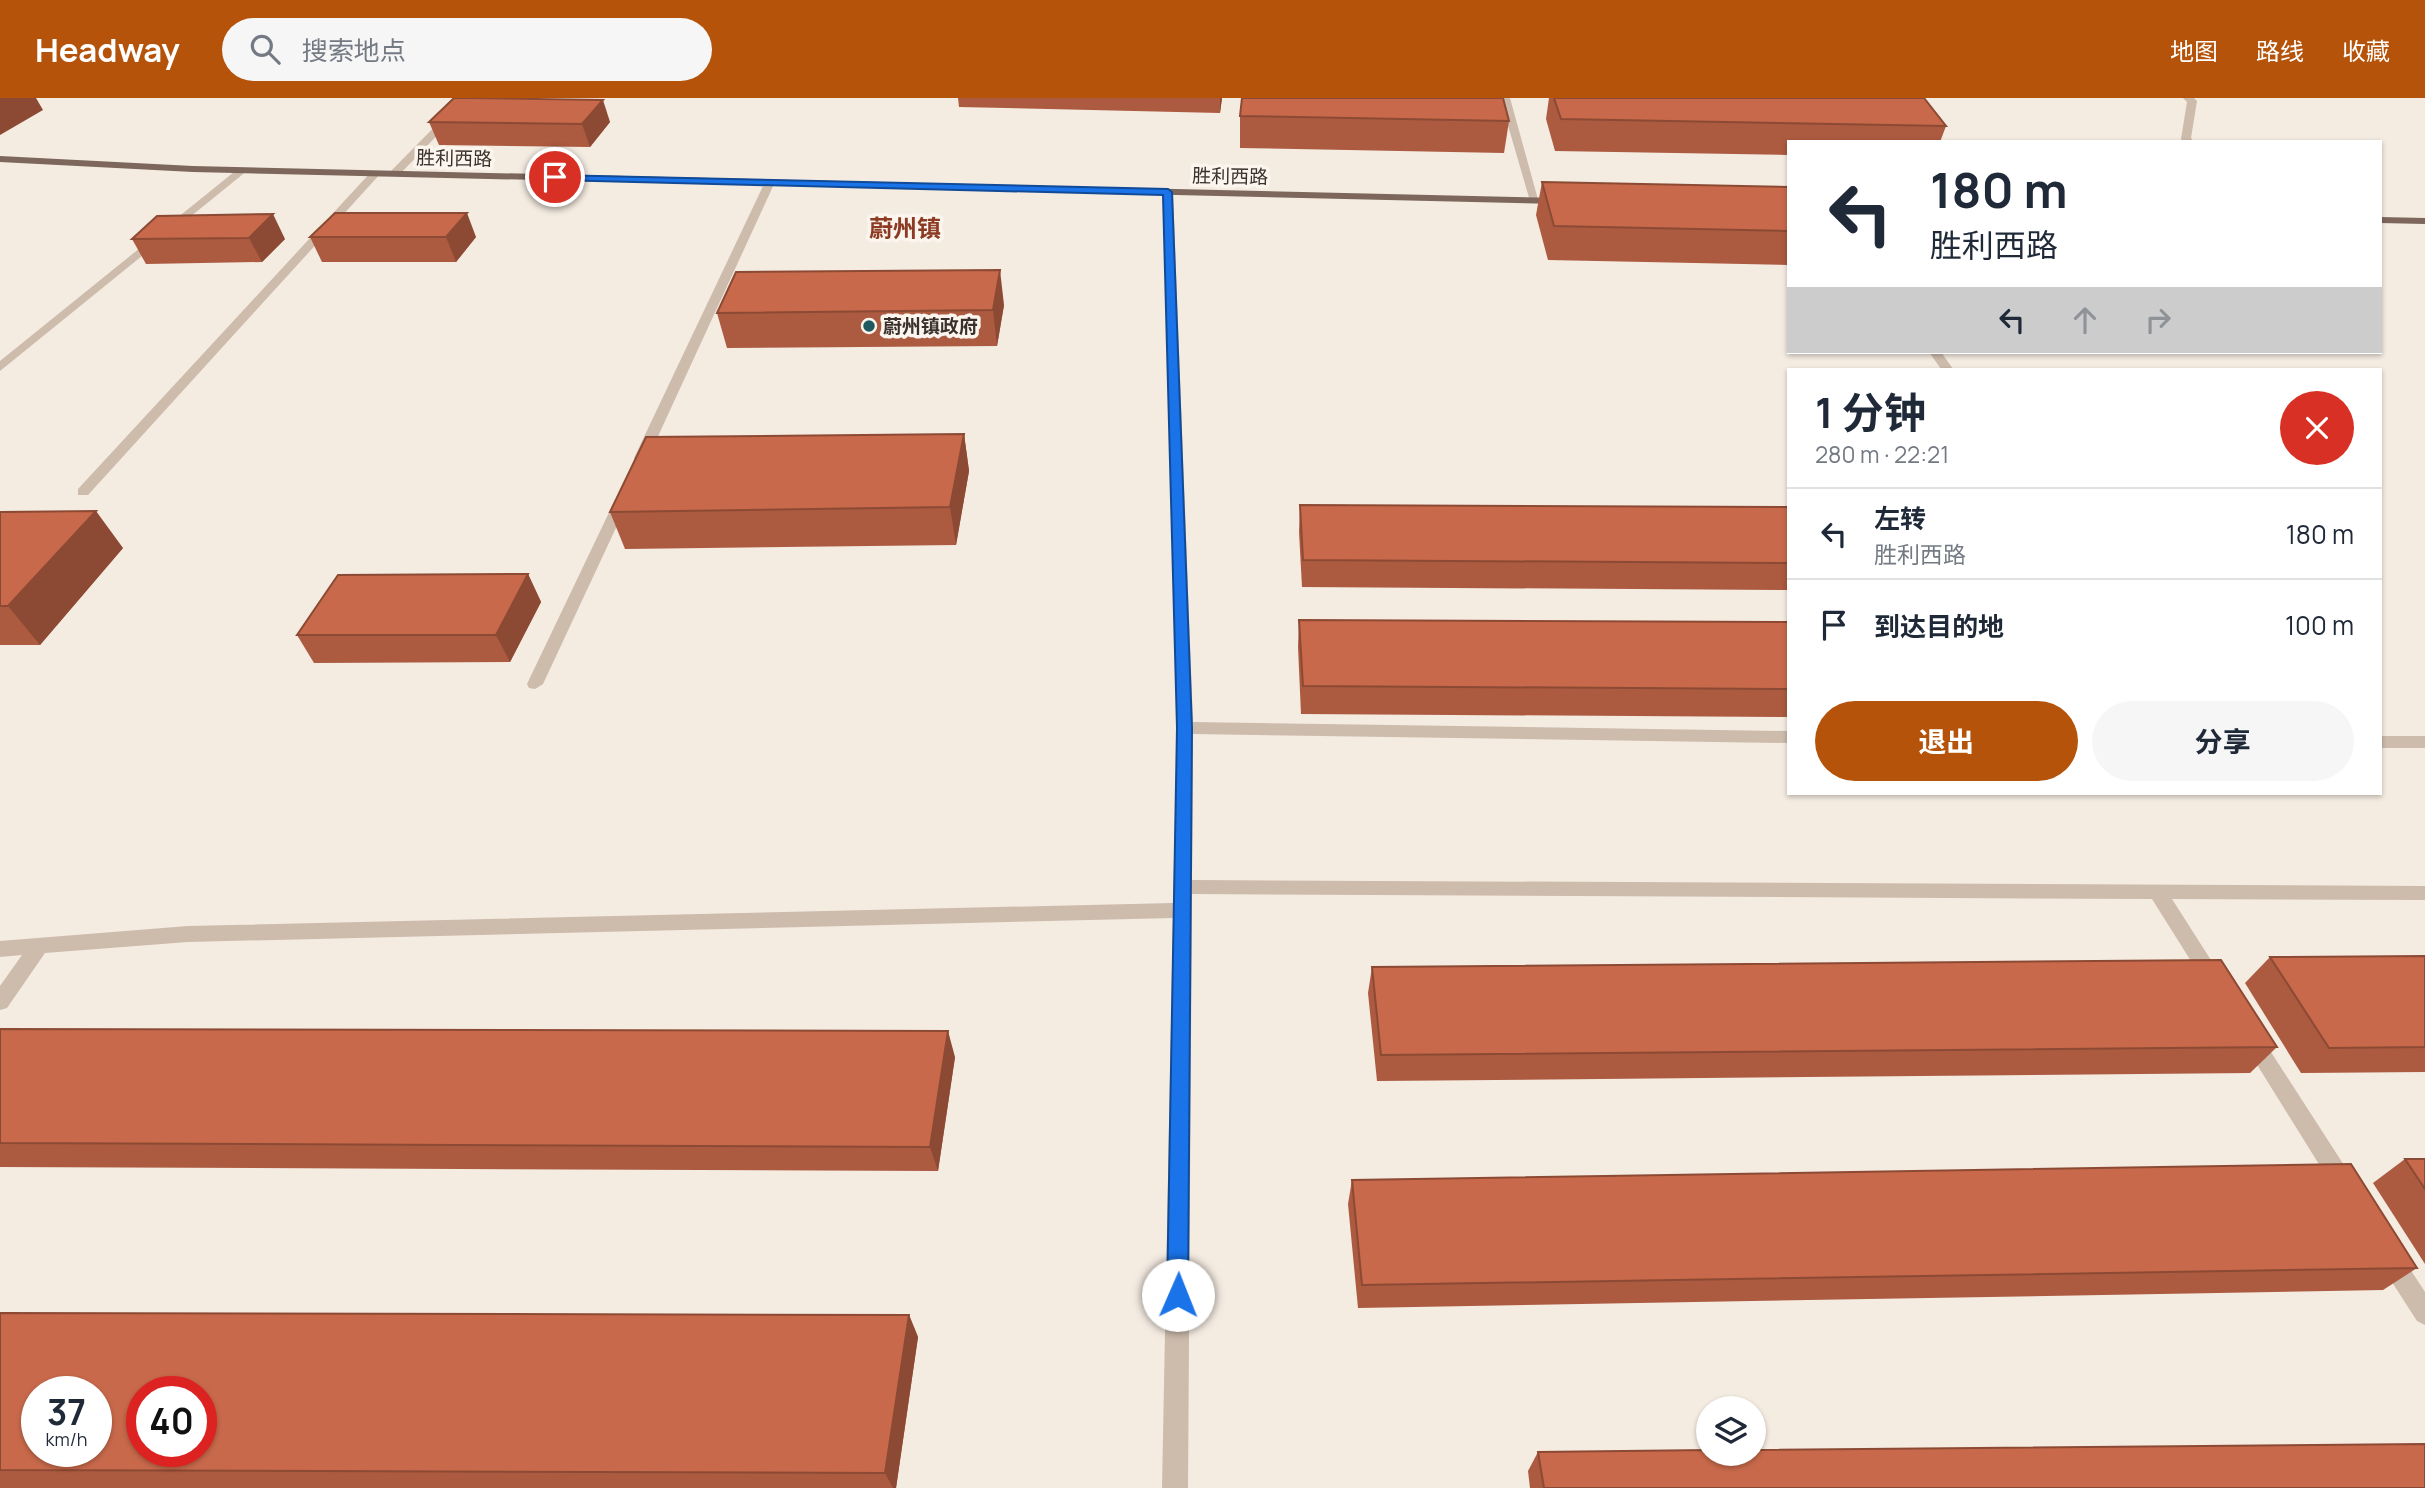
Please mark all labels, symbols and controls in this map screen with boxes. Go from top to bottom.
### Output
search box [222,18,712,81]
text: Headway [35,27,180,72]
icon: search [246,30,284,68]
text: 搜索地点 [302,32,406,68]
text: 地图 [2170,34,2218,67]
text: 路线 [2256,34,2304,67]
text: 收藏 [2342,34,2390,67]
street label: 胜利西路 [416,144,492,172]
pin [525,147,585,207]
text: 180 m [1930,156,2068,223]
icon: arrive [536,158,574,196]
street label: 胜利西路 [1192,162,1268,190]
icon: left [1815,168,1906,259]
district label: 蔚州镇 [869,211,941,244]
text: 胜利西路 [1930,223,2058,267]
icon: left [1993,301,2031,339]
icon: ahead [2066,301,2104,339]
icon: right [2139,301,2177,339]
place label: 蔚州镇政府 [883,313,978,339]
marker: 蔚州镇政府 [861,318,877,334]
text: 1 分钟 [1815,383,1926,441]
button: close [2280,391,2354,465]
text: 280 m · 22:21 [1815,438,1949,470]
text: 左转 [1874,500,1926,536]
icon: left [1815,515,1853,553]
text: 180 m [2286,516,2354,552]
text: 胜利西路 [1874,538,1966,570]
icon: arrive [1815,606,1853,644]
text: 100 m [2285,607,2354,643]
text: 到达目的地 [1874,608,2004,644]
button: 退出 [1815,701,2078,781]
button: 分享 [2092,701,2354,781]
position arrow [1141,1258,1215,1332]
speed limit sign: 40 [126,1376,217,1467]
text: 37 [47,1388,86,1436]
map controls [1696,1396,1766,1466]
button: layers [1696,1396,1766,1466]
text: km/h [46,1427,87,1451]

